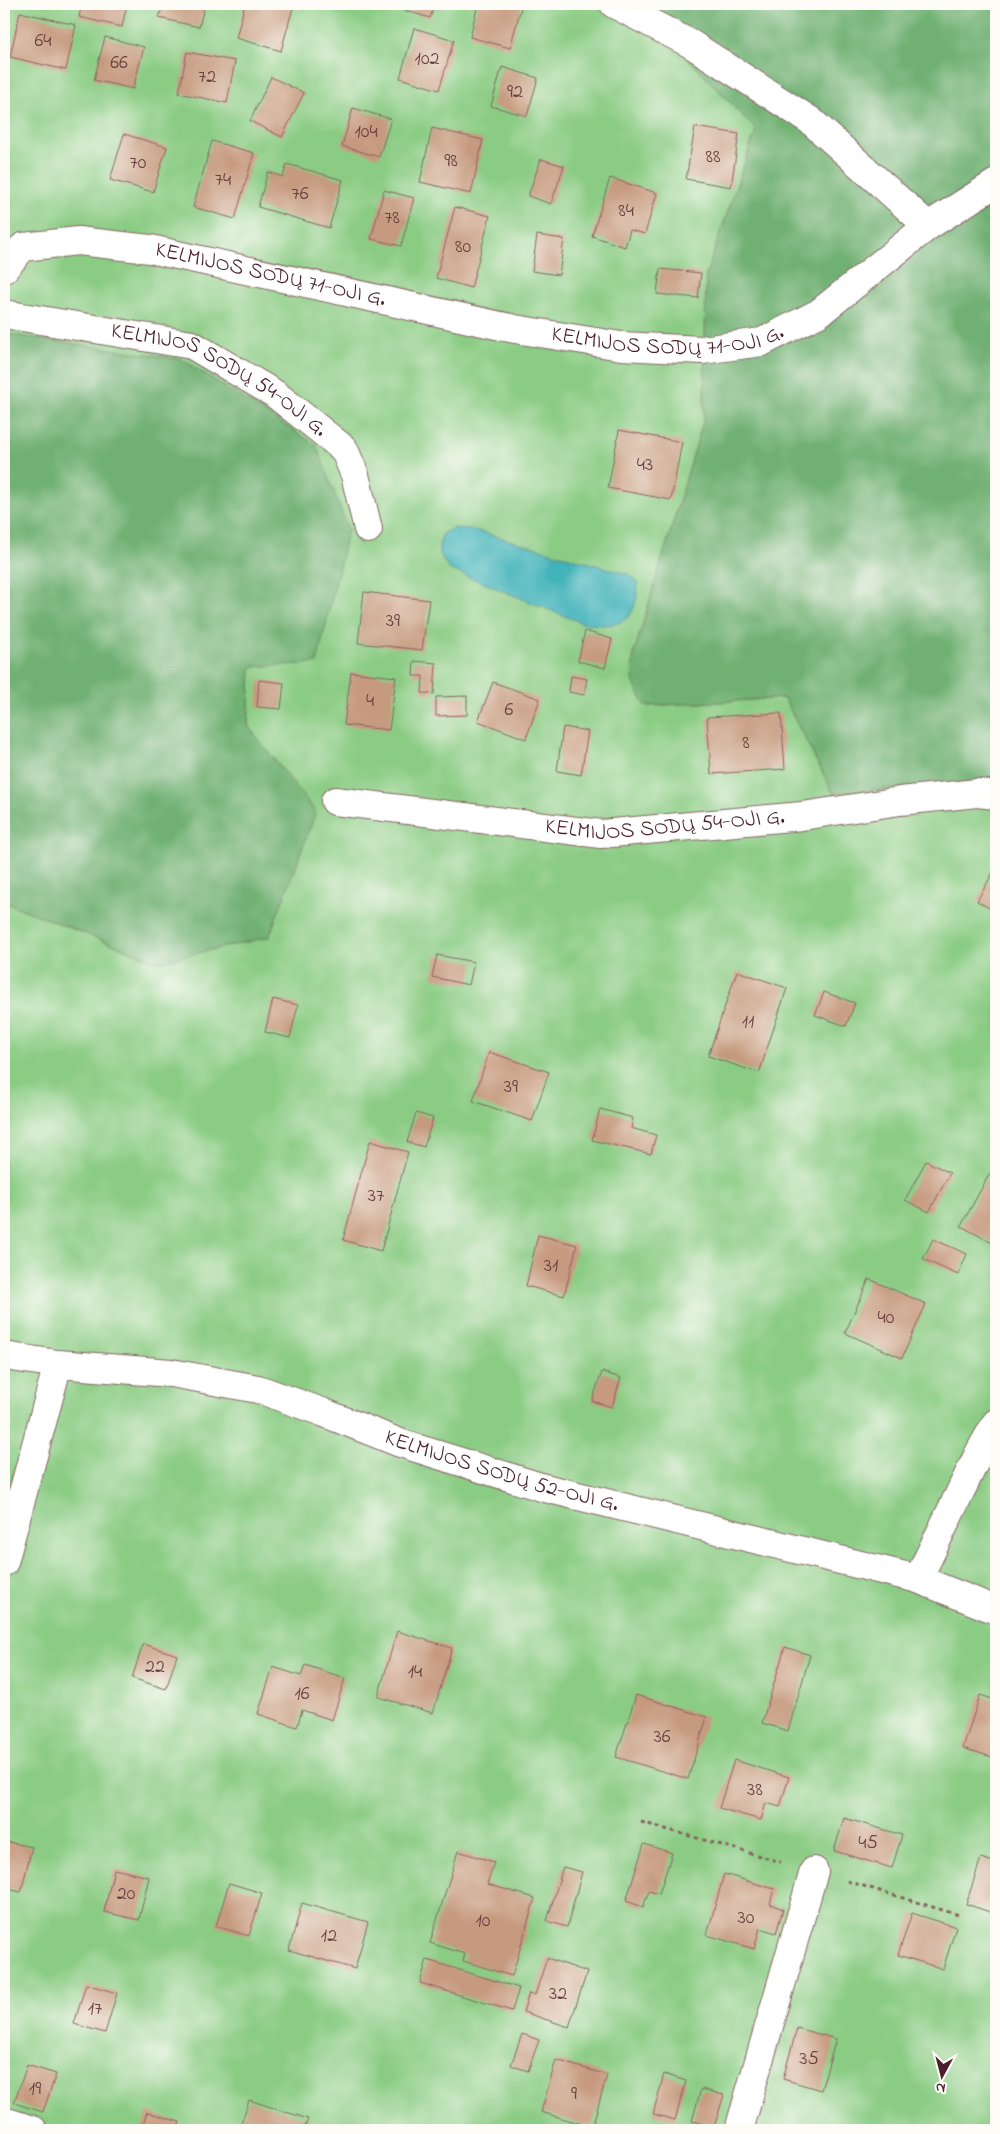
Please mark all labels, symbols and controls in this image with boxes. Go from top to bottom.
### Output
house number: 64 [34,27,52,56]
house number: 102 [415,45,440,74]
house number: 66 [110,49,128,78]
house number: 72 [198,63,216,92]
house number: 92 [507,78,523,107]
house number: 104 [354,118,378,147]
house number: 88 [706,143,721,172]
house number: 98 [444,147,458,176]
house number: 70 [130,149,147,178]
house number: 74 [215,166,231,195]
house number: 76 [291,180,309,209]
house number: 84 [618,197,634,226]
house number: 78 [384,204,400,233]
house number: 80 [455,233,471,262]
street label: KELMIJOS SODŲ 71-OJI G. [152,235,389,316]
street label: KELMIJOS SODŲ 54-OJI G. [109,316,334,445]
street label: KELMIJOS SODŲ 71-OJI G. [549,317,790,366]
house number: 43 [637,451,653,480]
house number: 39 [386,607,400,636]
house number: 4 [366,687,374,716]
house number: 6 [505,696,514,725]
house number: 8 [742,729,750,758]
street label: KELMIJOS SODŲ 54-OJI G. [543,802,786,850]
house number: 11 [742,1008,754,1037]
house number: 39 [504,1073,518,1102]
house number: 37 [368,1182,384,1211]
house number: 31 [544,1252,558,1281]
house number: 40 [878,1304,895,1333]
street label: KELMIJOS SODŲ 52-OJI G. [380,1422,622,1521]
house number: 22 [145,1653,165,1682]
house number: 14 [408,1658,422,1687]
house number: 16 [294,1680,310,1709]
house number: 36 [653,1723,671,1752]
house number: 38 [747,1776,763,1805]
house number: 45 [858,1829,878,1858]
house number: 20 [117,1880,136,1909]
house number: 30 [738,1904,755,1933]
house number: 10 [476,1907,491,1936]
house number: 12 [321,1922,337,1951]
house number: 32 [549,1980,567,2009]
house number: 17 [88,1995,102,2024]
house number: 35 [799,2045,819,2074]
north arrow [918,2052,968,2102]
house number: 19 [29,2075,41,2104]
text: N [935,2076,947,2098]
house number: 9 [571,2080,577,2109]

